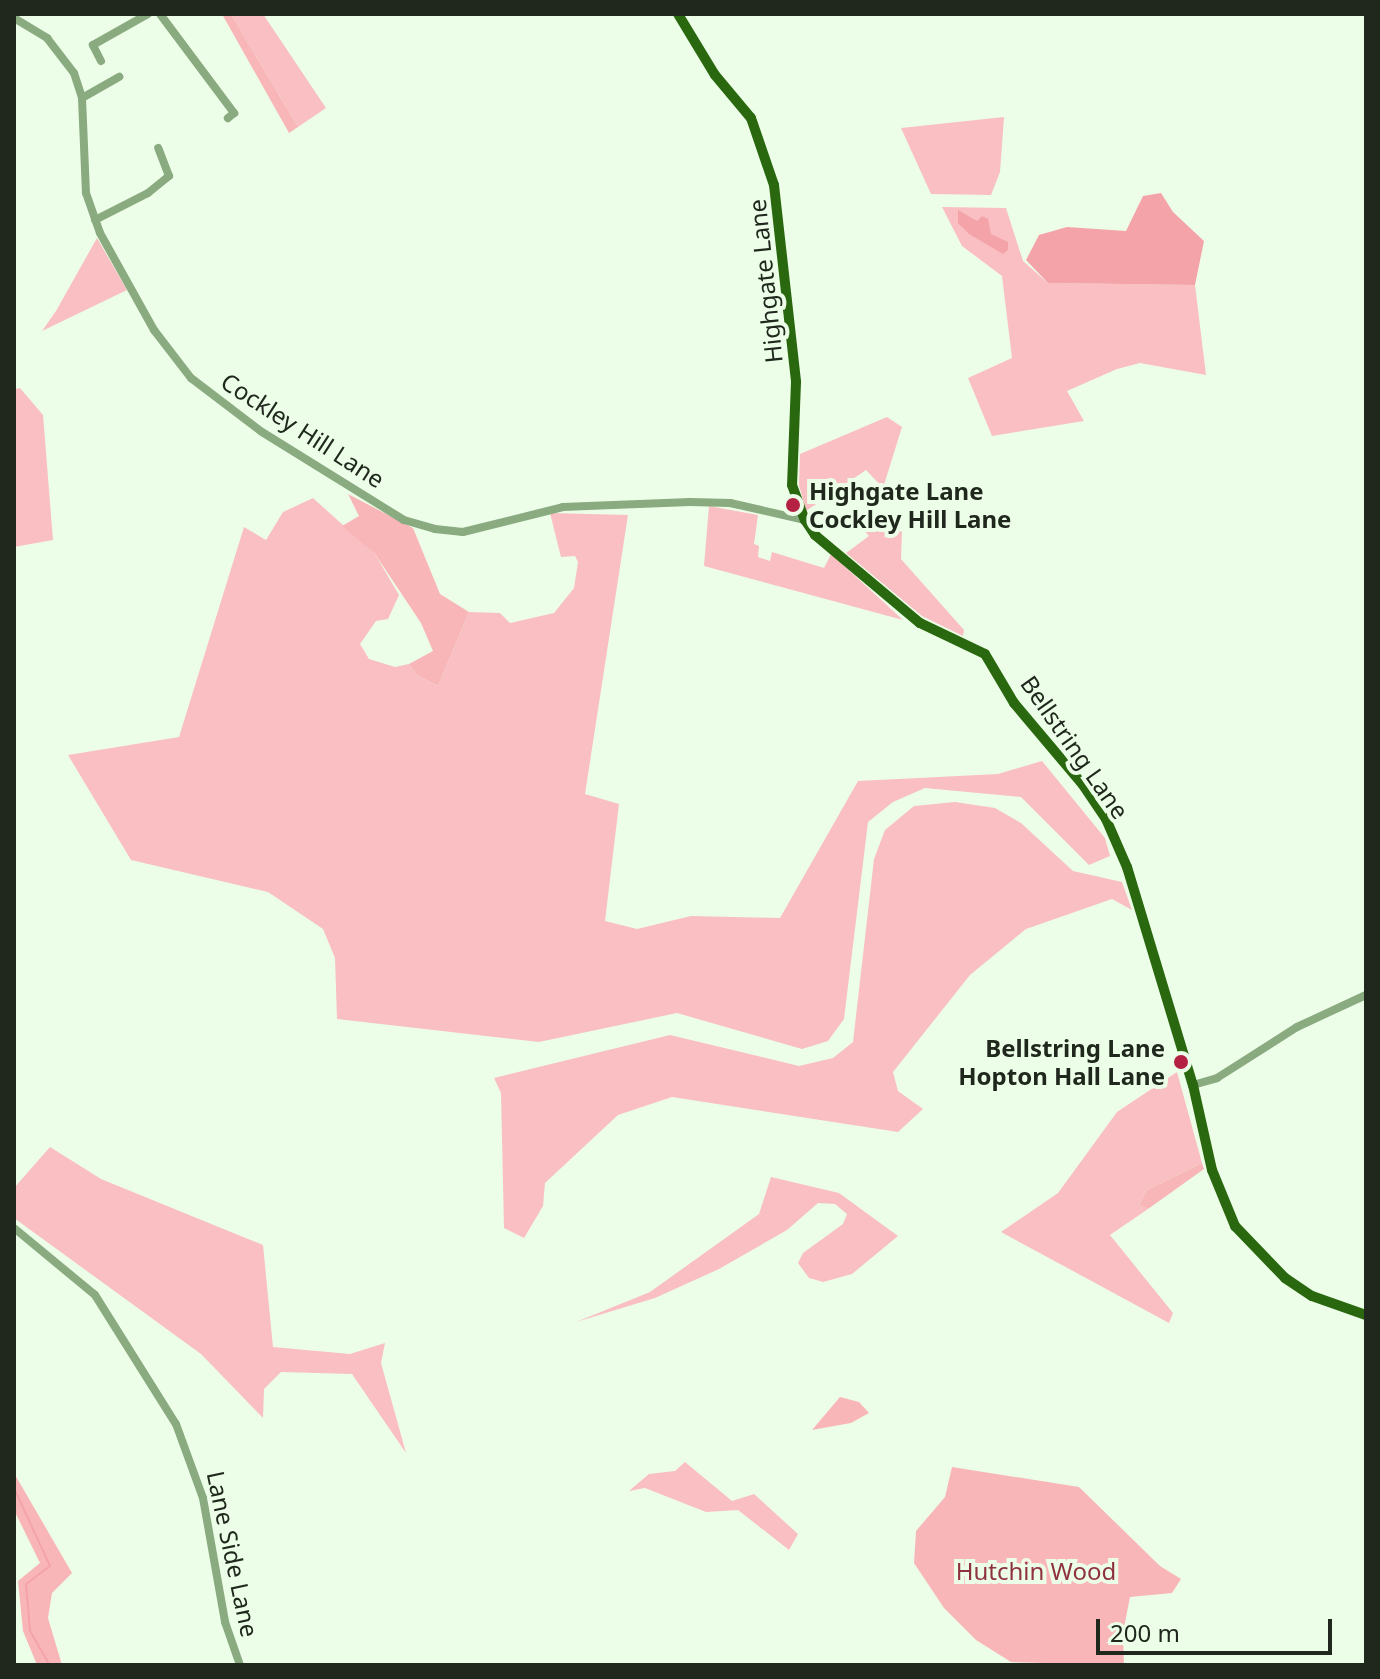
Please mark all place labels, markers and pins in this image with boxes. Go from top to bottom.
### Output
place label: Highgate Lane Cockley Hill Lane [809,477,1011,533]
marker: Highgate Lane Cockley Hill Lane [784,496,802,514]
place label: Bellstring Lane Hopton Hall Lane [958,1034,1165,1090]
marker: Bellstring Lane Hopton Hall Lane [1172,1053,1190,1071]

